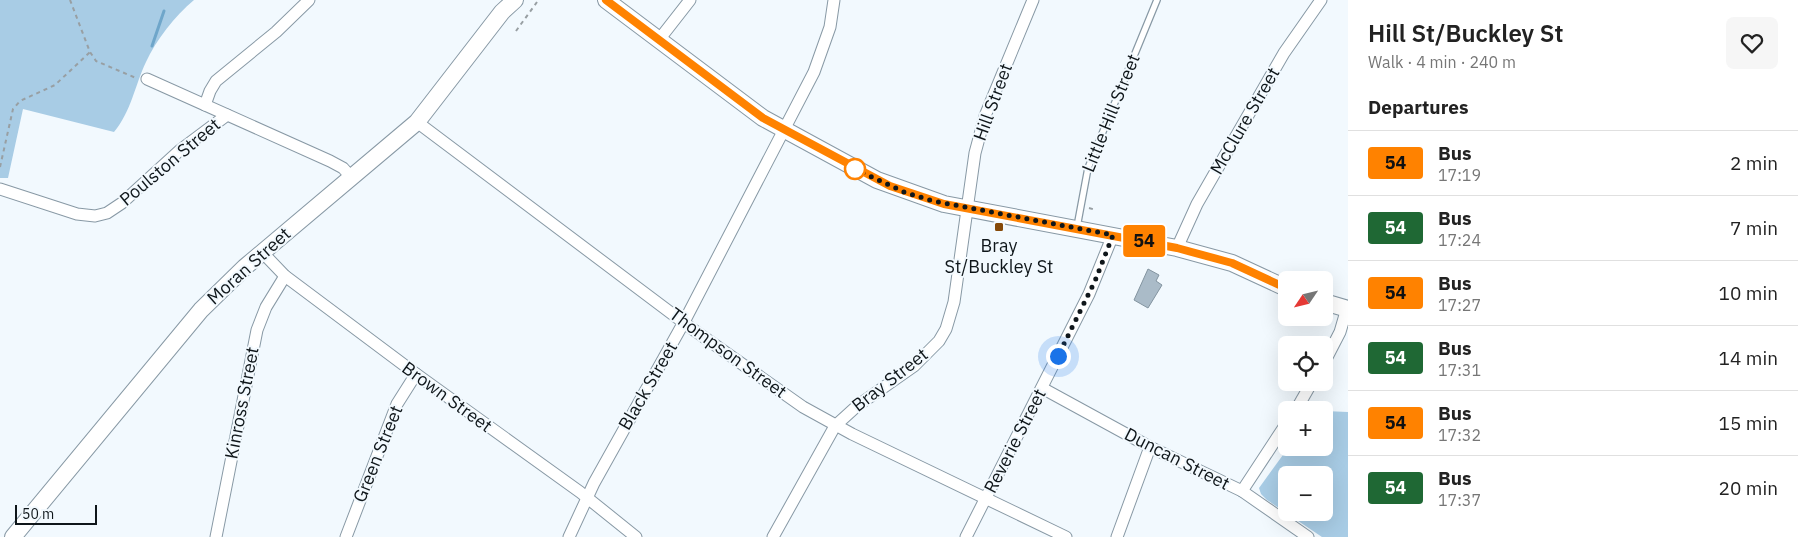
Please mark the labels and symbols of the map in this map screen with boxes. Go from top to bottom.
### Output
street label: Little Hill Street [1076,50,1145,175]
street label: Hill Street [968,60,1017,144]
street label: McClure Street [1205,63,1285,178]
street label: Poulston Street [115,113,225,210]
unlabelled marker [844,158,866,180]
marker: Bray St/Buckley St [993,221,1005,233]
street label: Moran Street [202,222,295,309]
line badge: 54 [1122,225,1166,257]
place label: Bray St/Buckley St [945,234,1053,278]
north arrow [1278,271,1332,326]
street label: Thompson Street [665,302,791,403]
street label: Black Street [613,337,682,434]
street label: Bray Street [847,343,932,417]
your location [1046,344,1071,369]
street label: Kinross Street [219,345,264,461]
street label: Brown Street [398,356,497,437]
street label: Reverie Street [978,385,1051,497]
street label: Green Street [348,402,407,506]
street label: Duncan Street [1121,422,1234,495]
scale bar [15,502,98,525]

